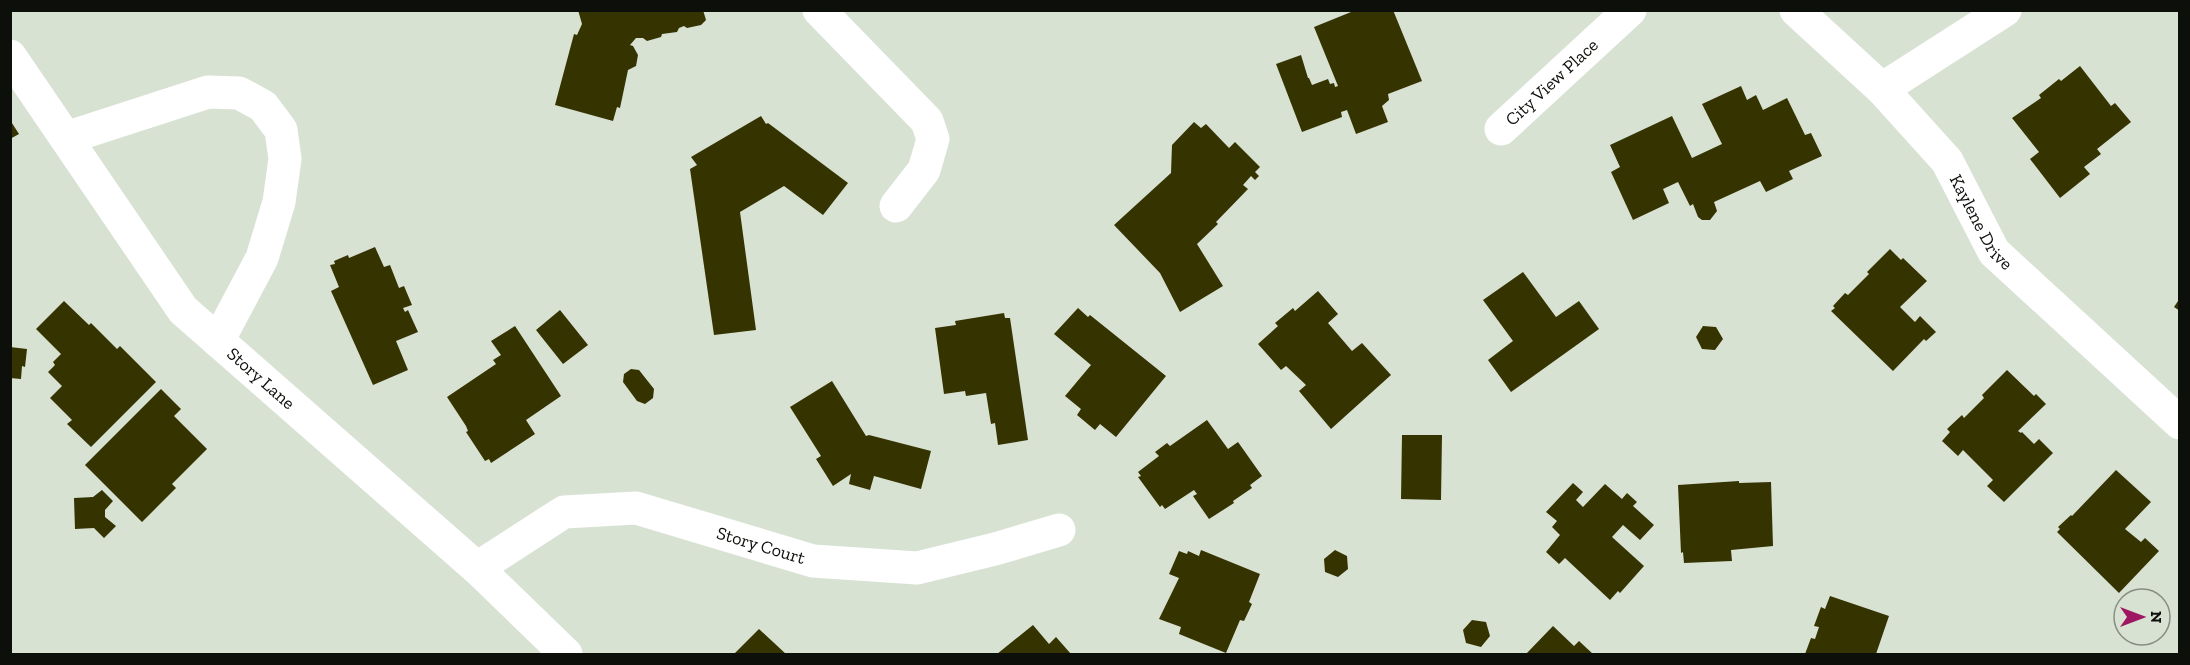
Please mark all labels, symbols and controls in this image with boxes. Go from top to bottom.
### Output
street label: City View Place [1501,34,1603,130]
street label: Kaylene Drive [1945,171,2017,275]
street label: Story Lane [222,343,299,414]
street label: Story Court [714,522,808,569]
north arrow [2112,587,2172,647]
text: N [2147,611,2166,623]

